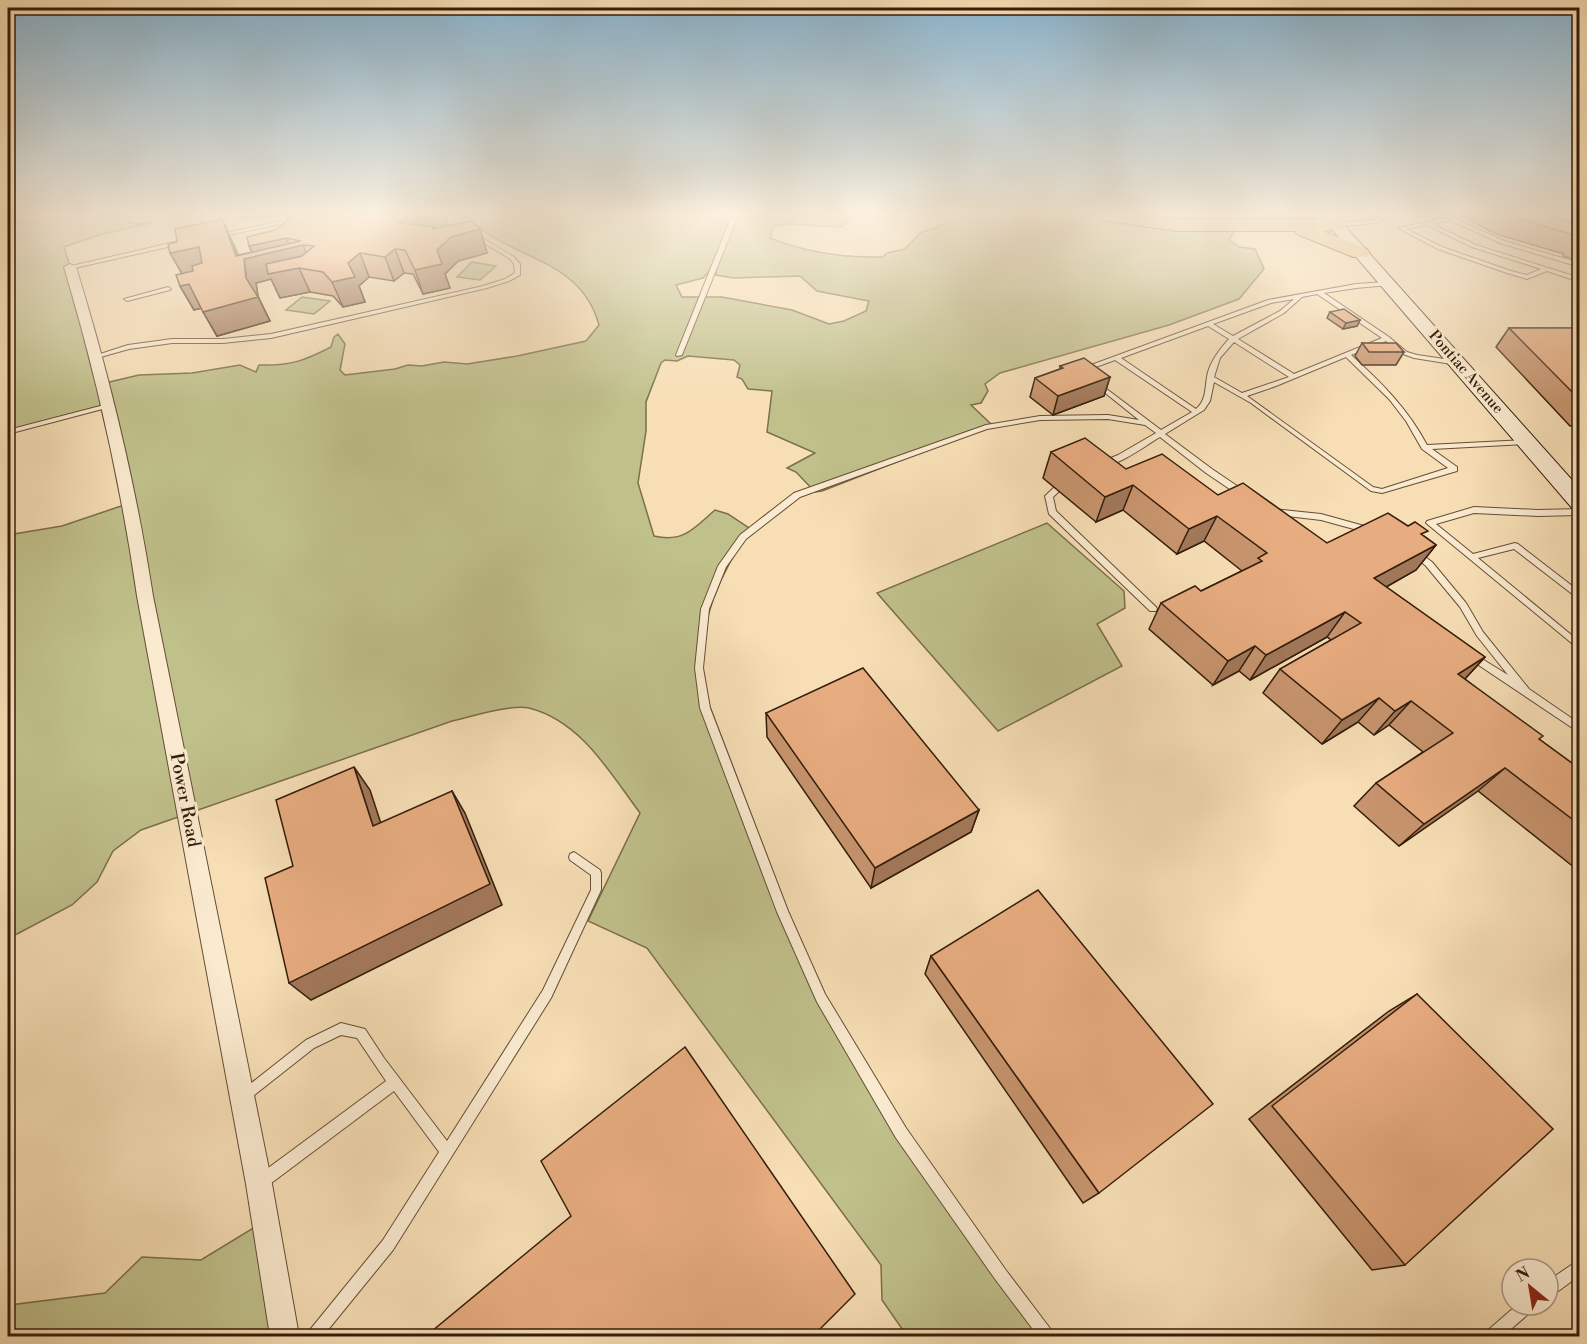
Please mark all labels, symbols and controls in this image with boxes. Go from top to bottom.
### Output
street label: Pontiac Avenue [1425,326,1507,418]
street label: Power Road [165,751,206,850]
north arrow [1500,1257,1560,1317]
text: N [1513,1263,1534,1287]

